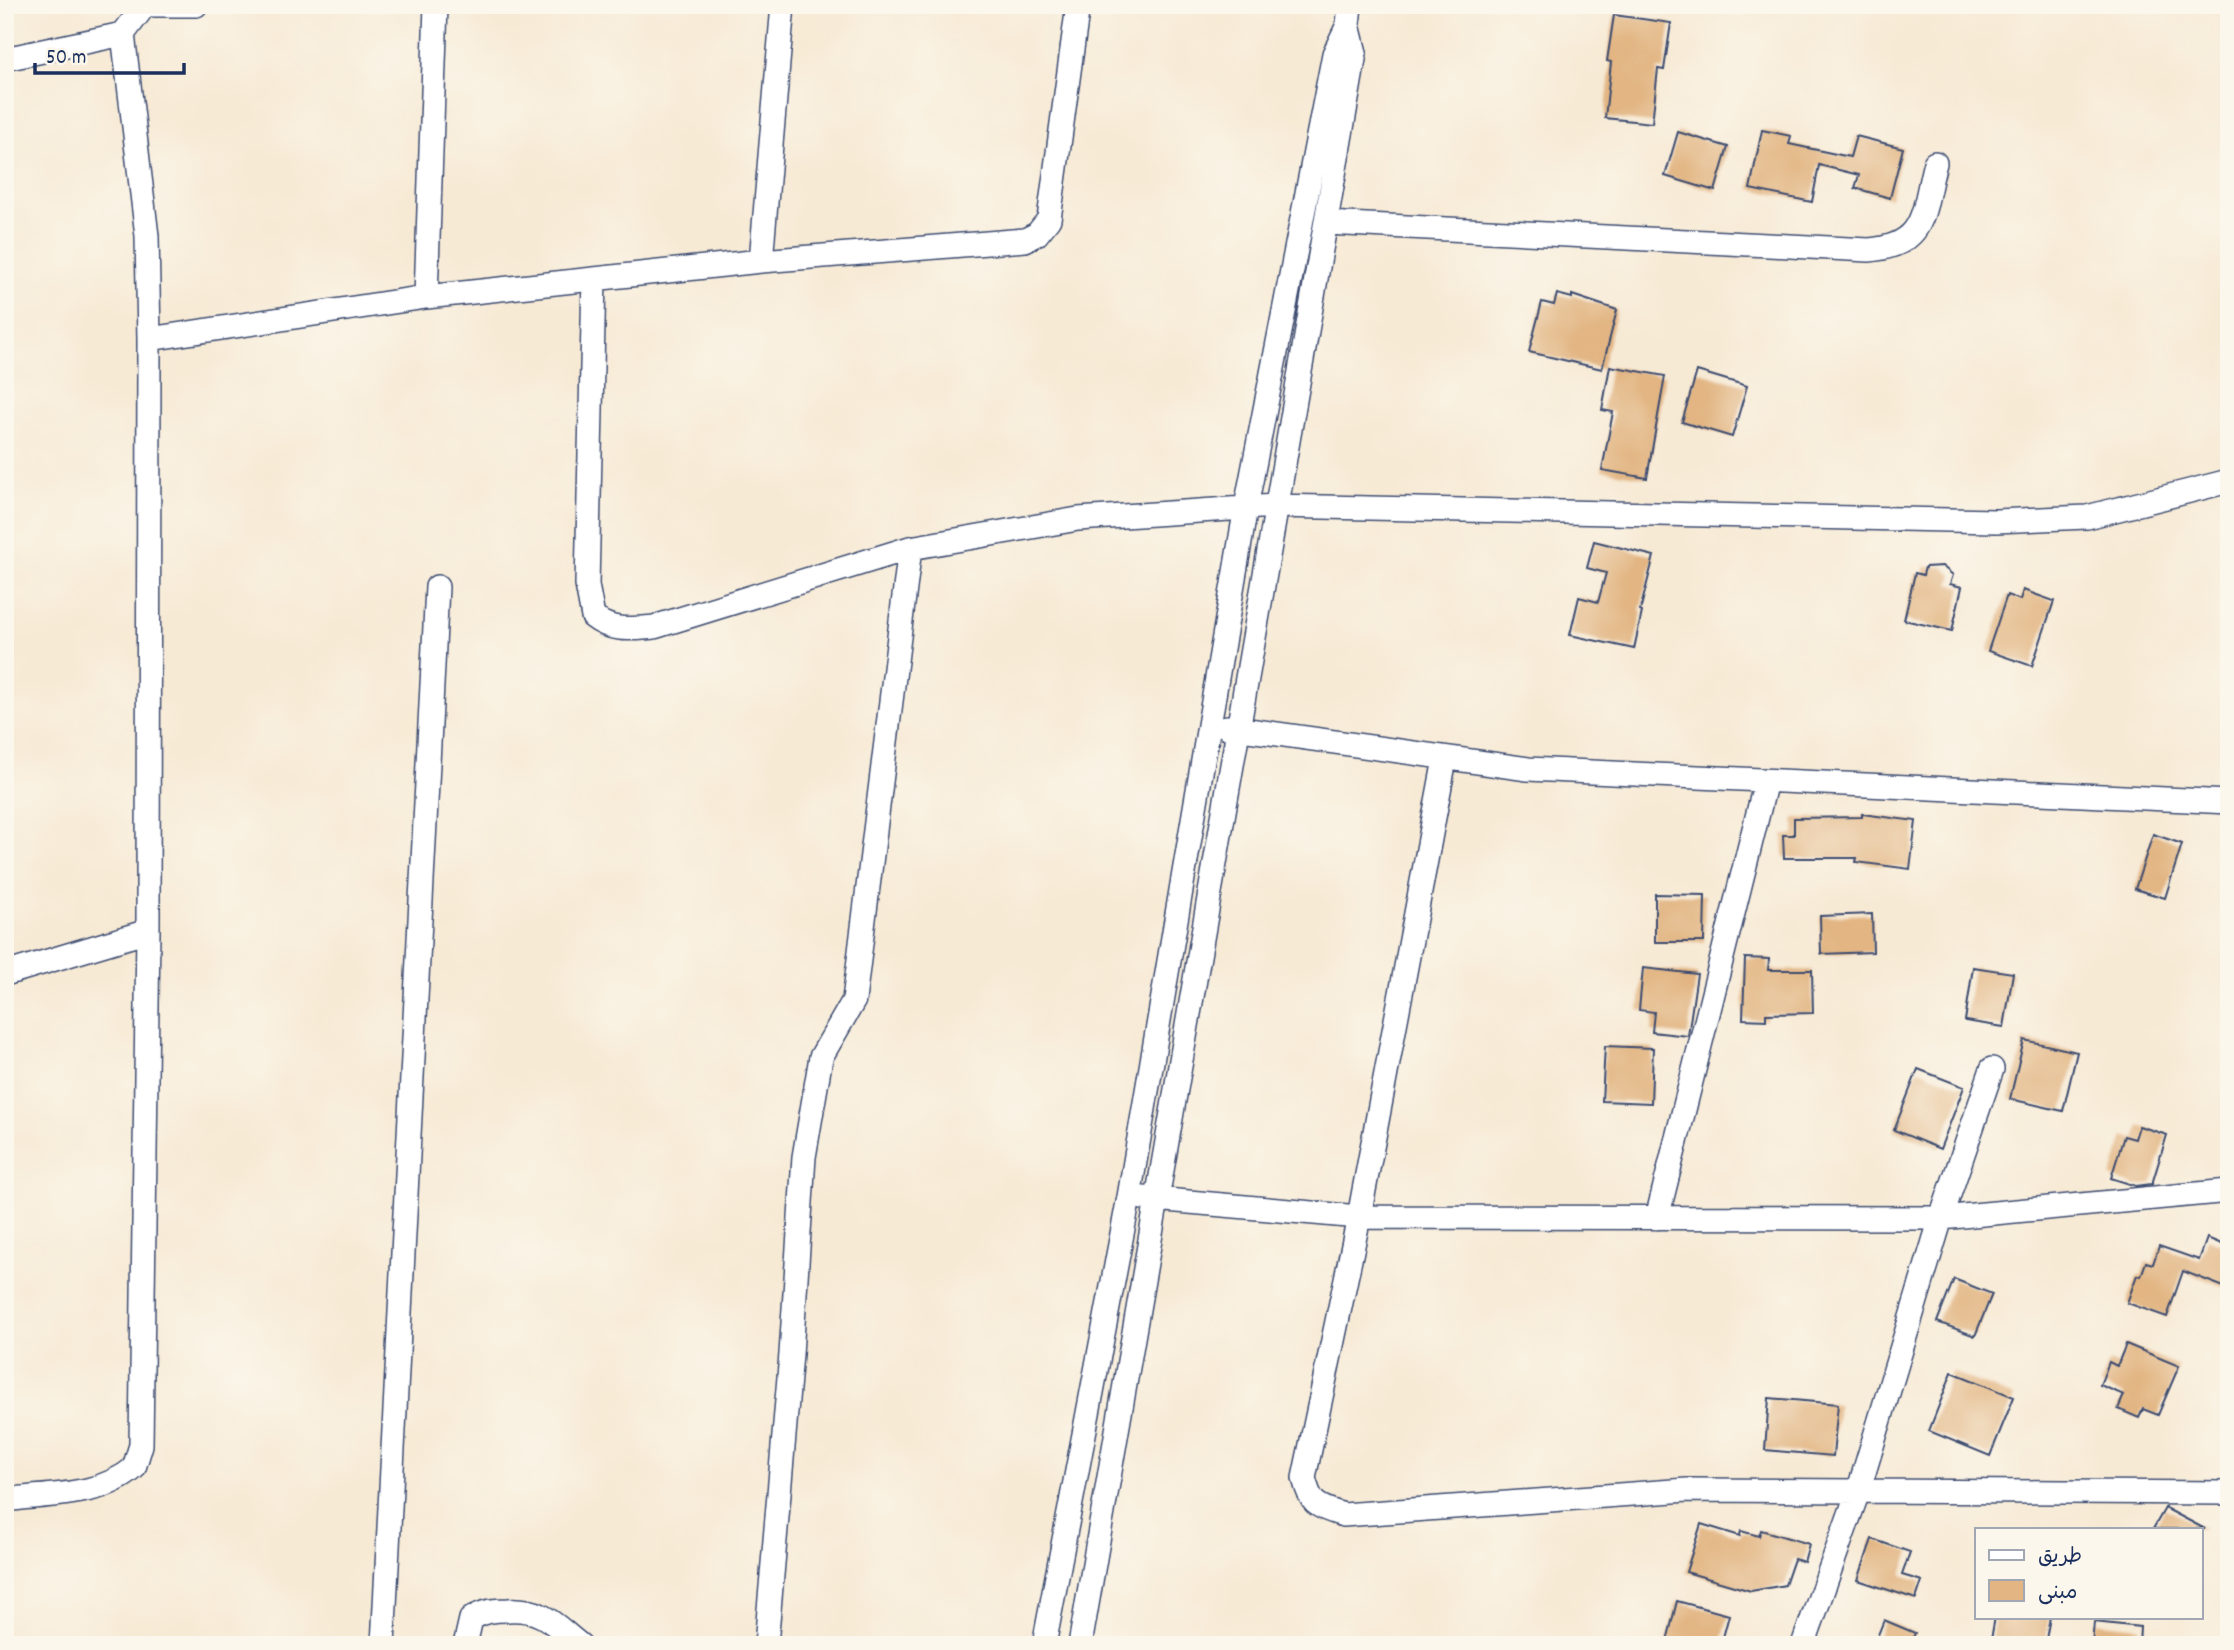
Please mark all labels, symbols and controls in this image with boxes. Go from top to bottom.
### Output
scale bar [35,32,184,76]
text: 50 m [46,44,86,74]
legend [1975,1528,2202,1618]
text: طريق [2038,1543,2082,1573]
text: مبنى [2038,1579,2077,1609]

